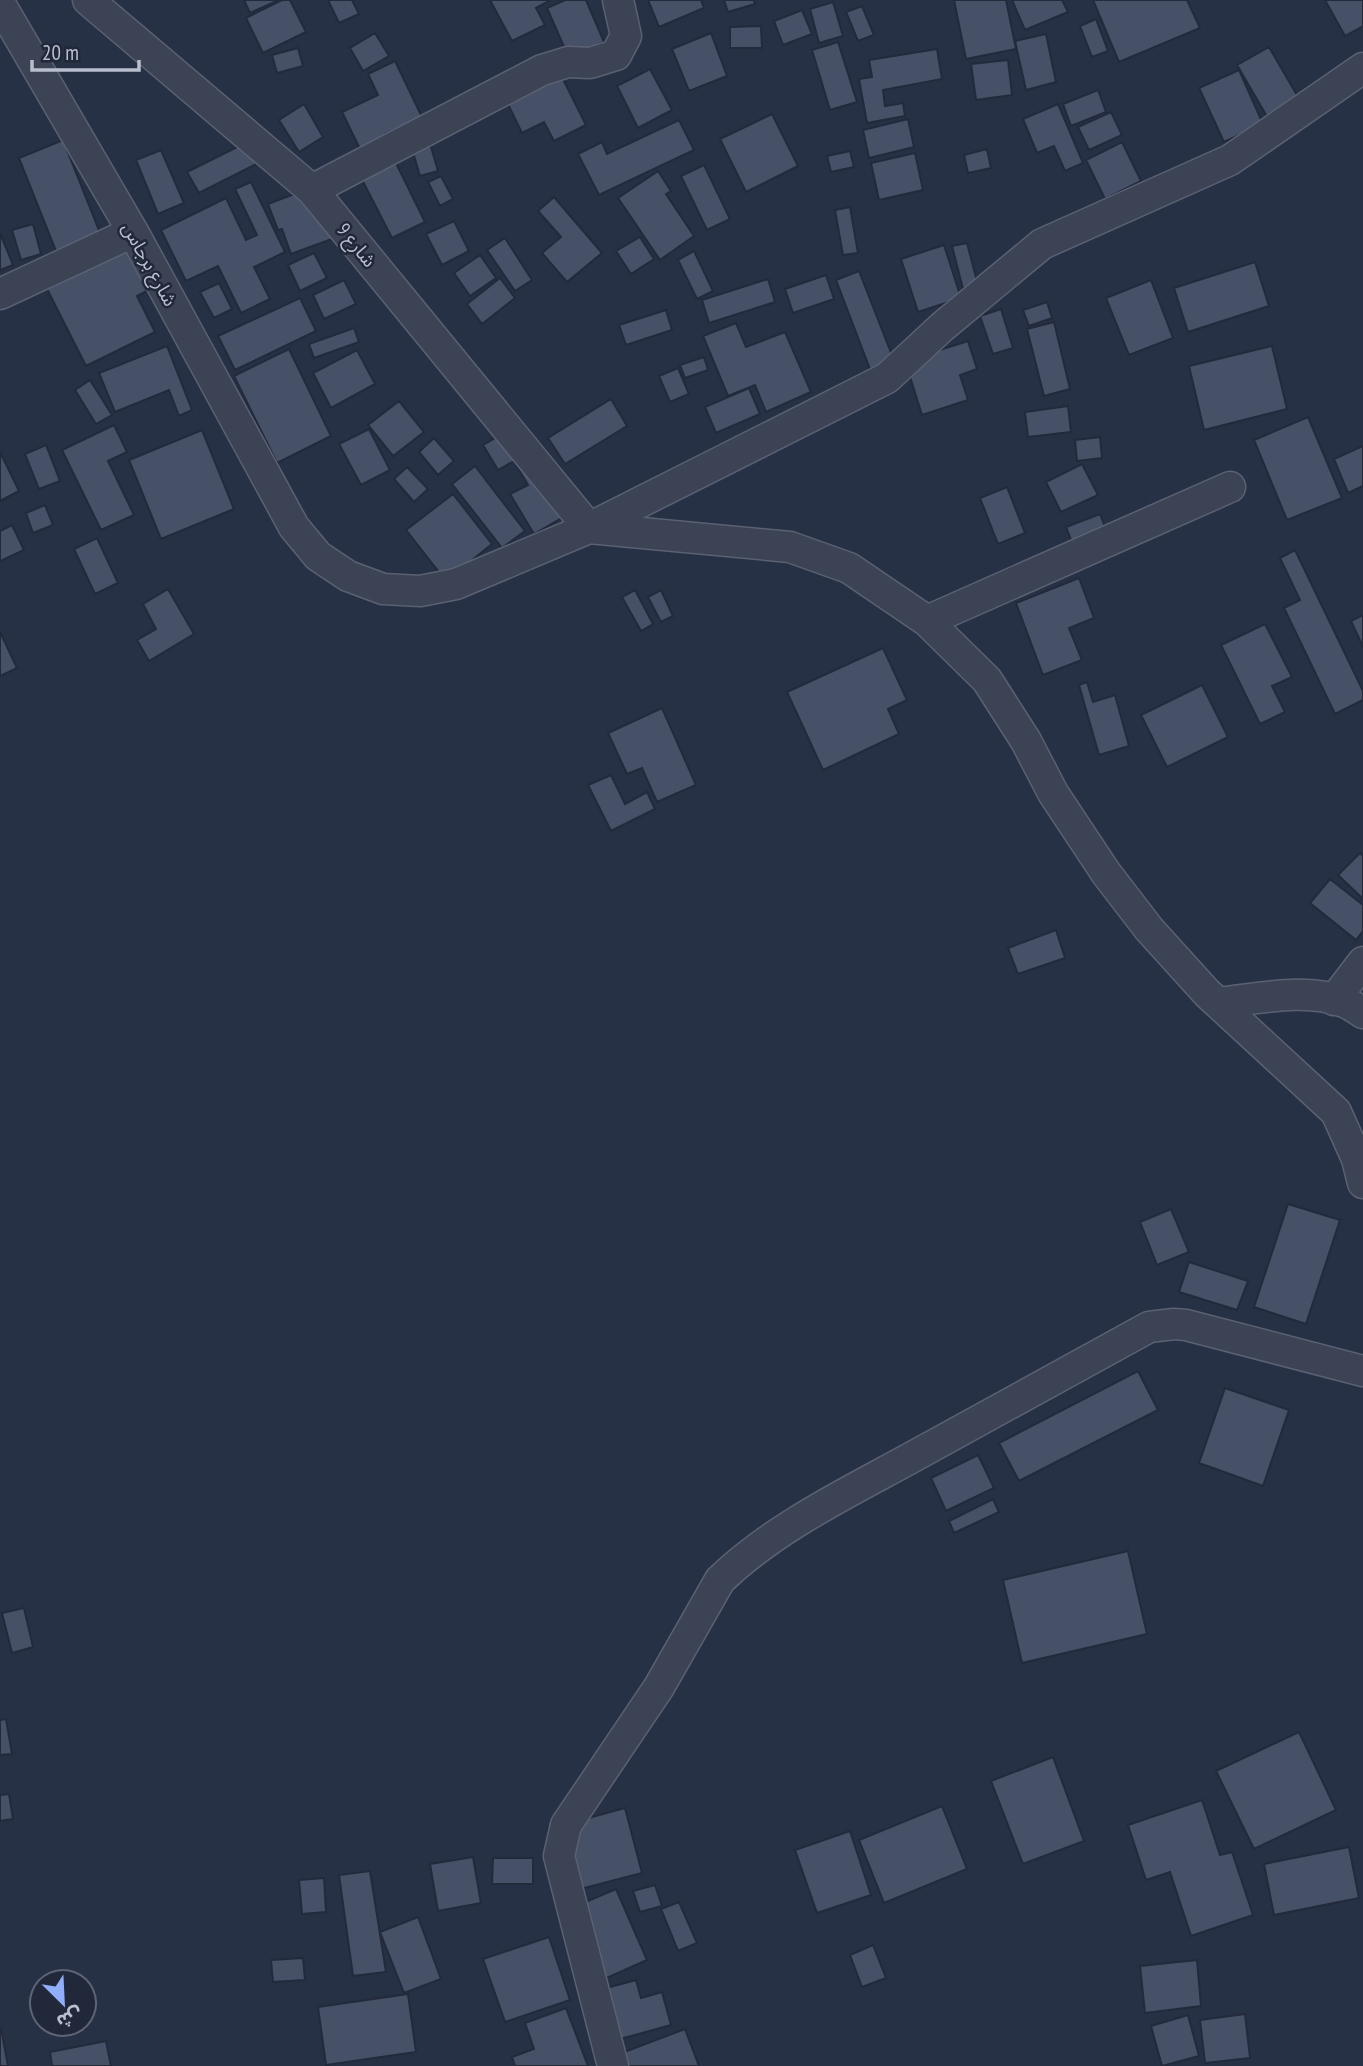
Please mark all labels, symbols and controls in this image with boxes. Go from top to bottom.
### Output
scale bar [32,28,138,72]
text: 20 m [42,39,79,66]
street label: شارع برجاس [115,218,183,311]
street label: شارع 9 [331,218,382,273]
north arrow [28,1968,98,2038]
text: ش [53,2002,87,2035]

